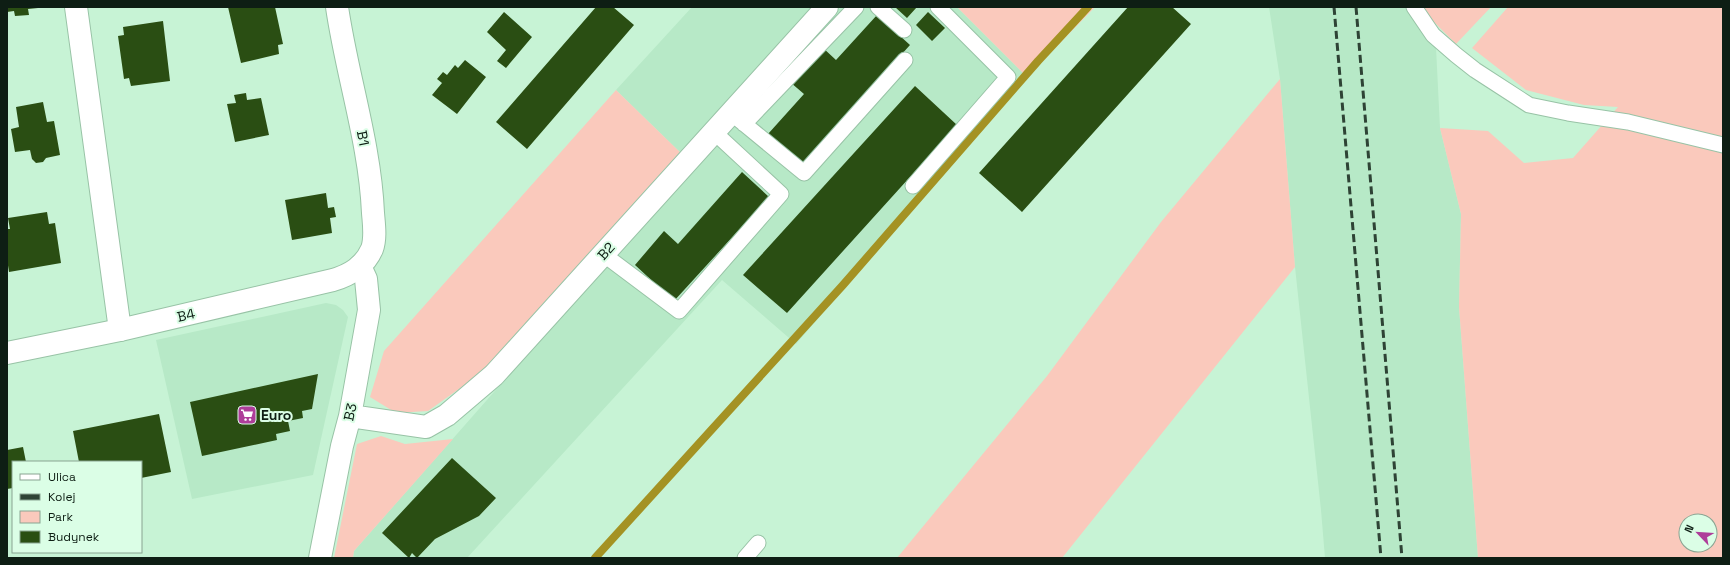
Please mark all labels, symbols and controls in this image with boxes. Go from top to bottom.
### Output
street label: B1 [353,129,373,147]
street label: B2 [593,238,619,264]
street label: B4 [175,304,197,326]
street label: B3 [339,401,361,423]
supermarket icon: Euro [236,404,258,426]
place label: Euro [261,406,291,424]
legend [12,461,142,553]
text: Ulica [48,469,76,485]
text: Kolej [48,489,76,505]
text: Park [48,509,73,525]
north arrow [1678,513,1718,553]
text: N [1681,522,1697,535]
text: Budynek [48,529,100,545]

